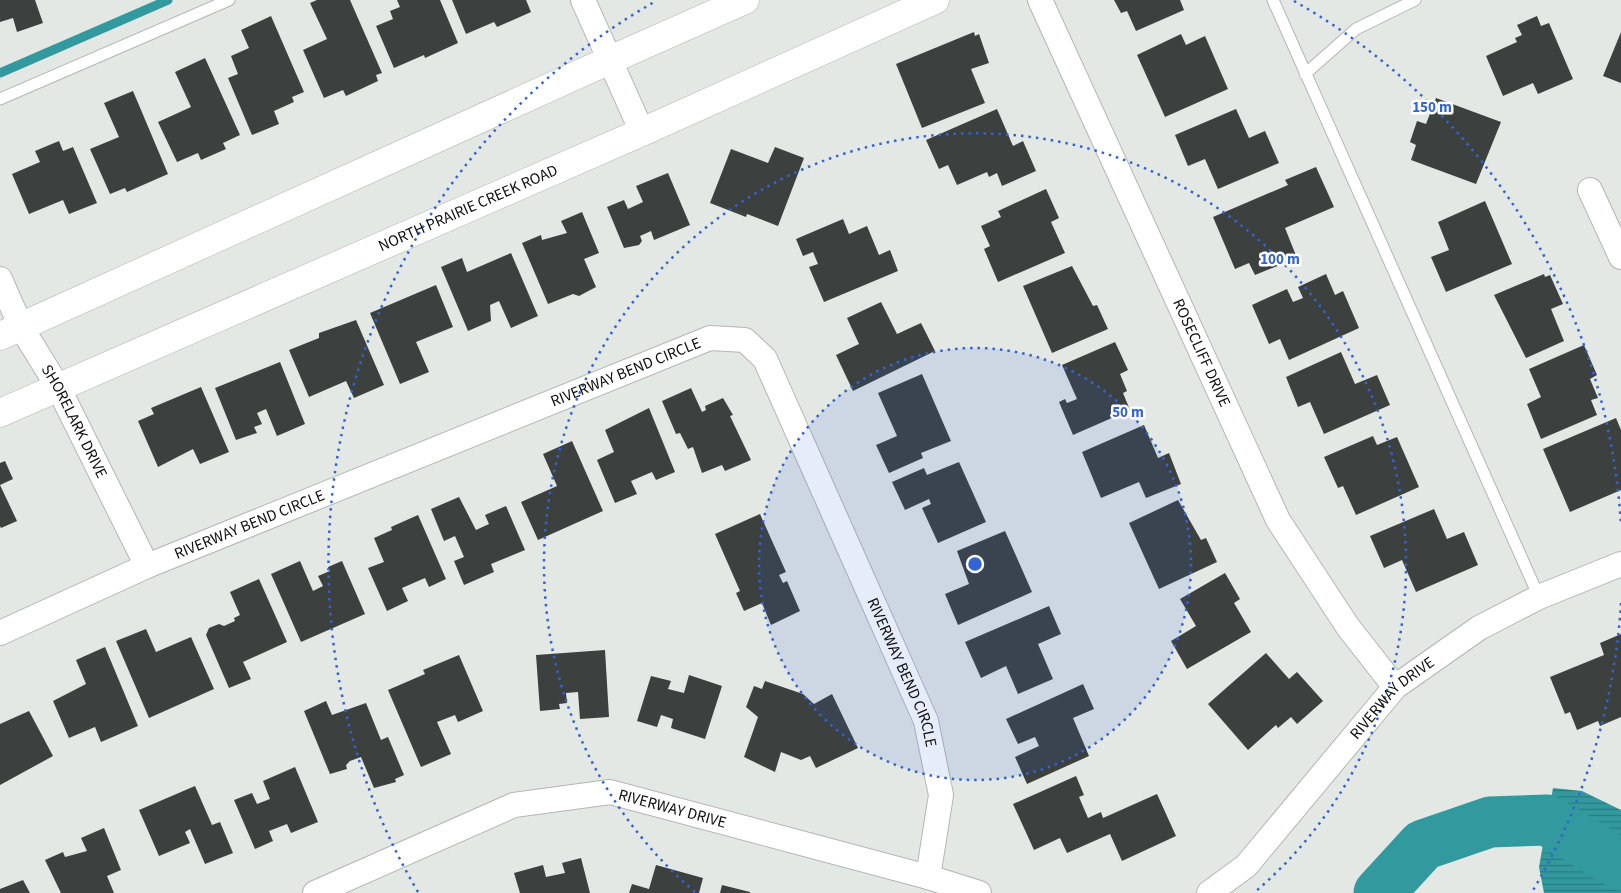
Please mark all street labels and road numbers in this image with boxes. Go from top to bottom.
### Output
street label: NORTH PRAIRIE CREEK ROAD [375,159,561,257]
street label: ROSECLIFF DRIVE [1167,295,1236,410]
street label: RIVERWAY BEND CIRCLE [547,332,704,412]
street label: SHORELARK DRIVE [36,360,113,482]
street label: RIVERWAY BEND CIRCLE [171,484,328,565]
street label: RIVERWAY BEND CIRCLE [862,594,942,749]
street label: RIVERWAY DRIVE [1345,652,1439,744]
street label: RIVERWAY DRIVE [616,784,729,834]

